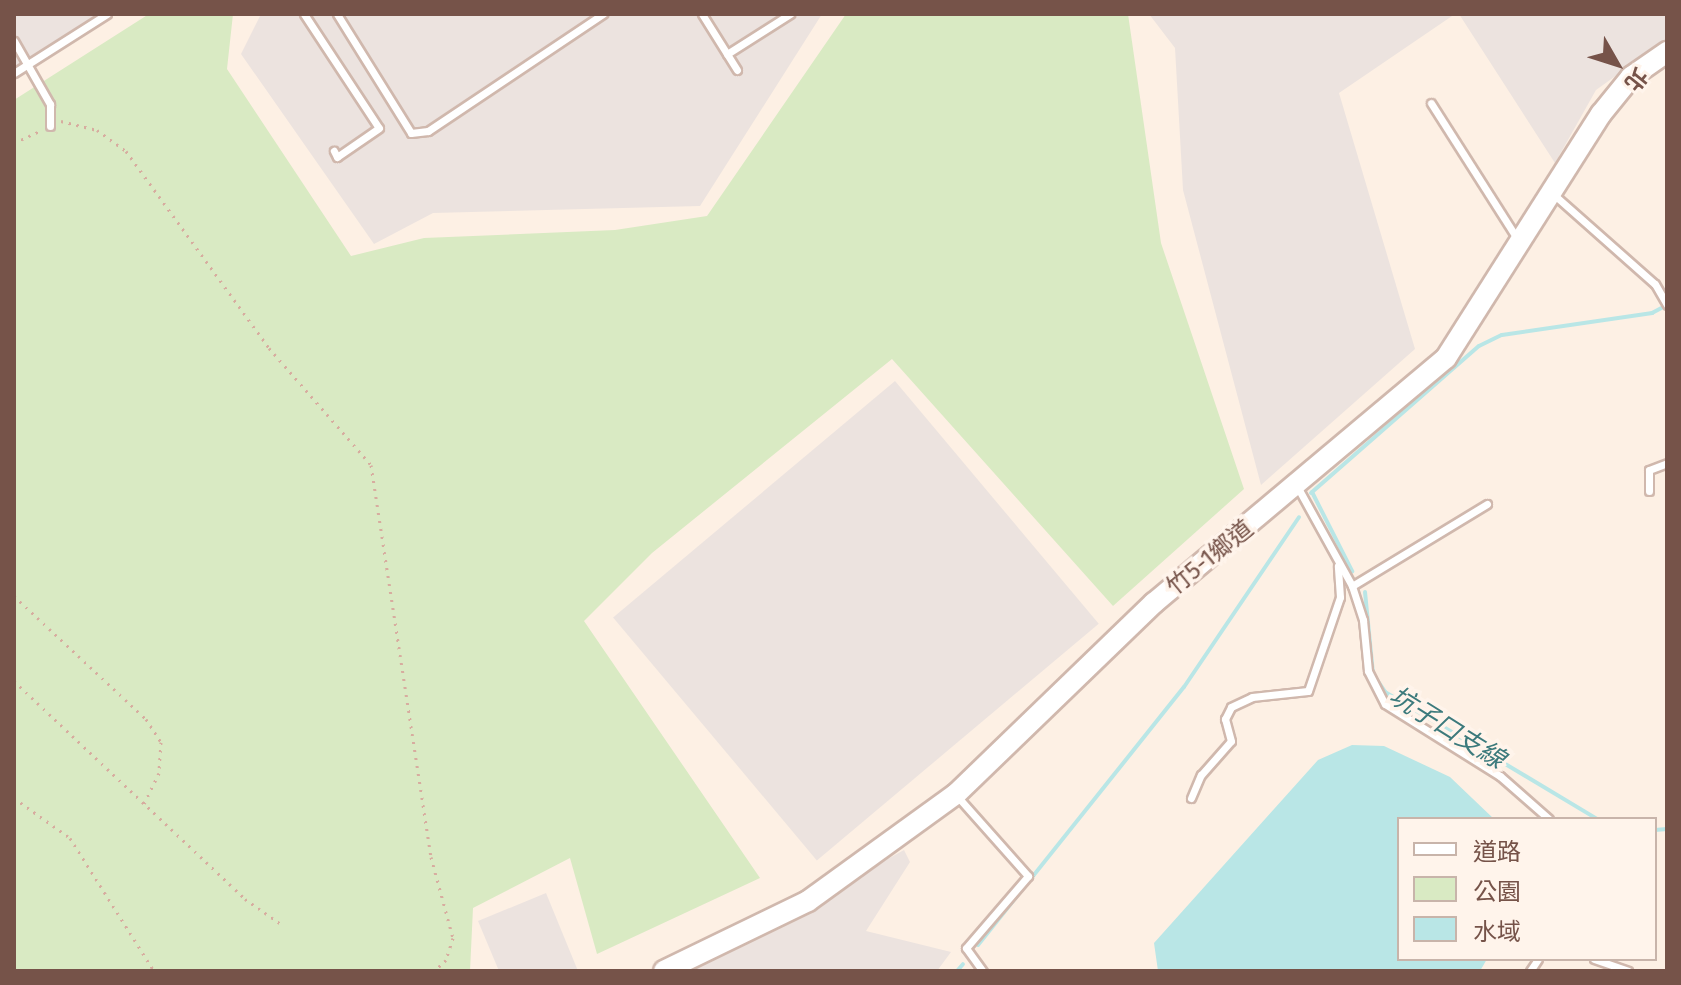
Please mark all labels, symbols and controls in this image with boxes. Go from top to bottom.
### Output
north arrow [1577,24,1657,104]
text: 北 [1619,62,1653,96]
street label: 竹5-1鄉道 [1161,515,1259,601]
water label: 坑子口支線 [1384,680,1510,776]
legend [1397,817,1657,961]
text: 道路 [1473,838,1521,866]
text: 公園 [1473,878,1521,906]
text: 水域 [1473,918,1521,946]

